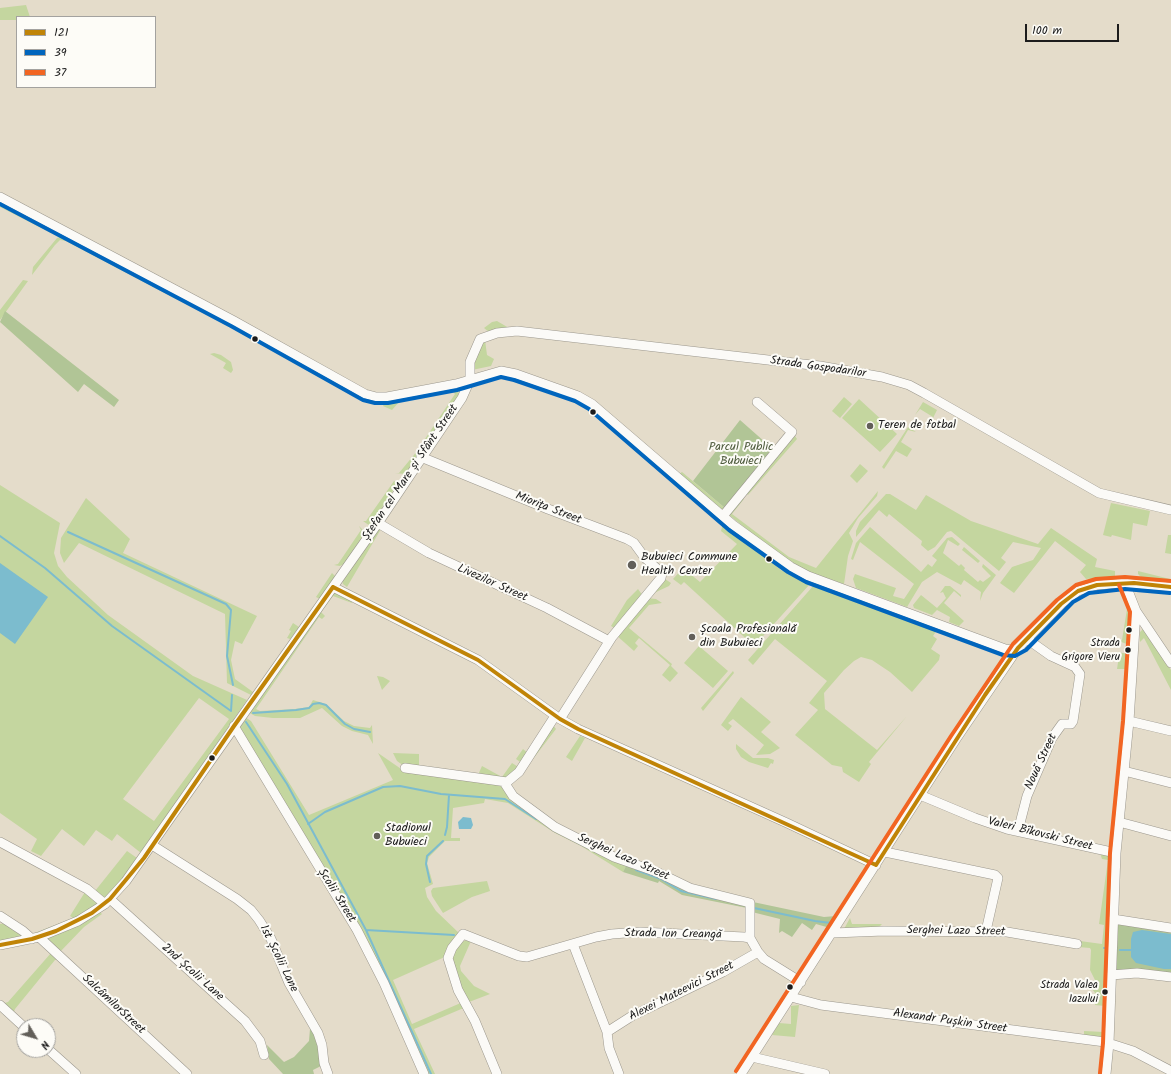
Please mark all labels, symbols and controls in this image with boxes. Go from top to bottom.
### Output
legend [16,16,156,88]
scale bar [1027,16,1121,42]
text: 100 m [1032,21,1062,40]
text: 121 [54,23,69,42]
text: 39 [54,43,67,62]
text: 37 [54,63,66,82]
unlabelled marker [250,334,260,344]
street label: Strada Gospodarilor [769,354,867,382]
street label: Ștefan cel Mare și Sfânt Street [360,402,462,544]
unlabelled marker [588,407,598,417]
place label: Teren de fotbal [878,419,956,433]
marker: Teren de fotbal [865,421,875,431]
park label: Parcul Public Bubuieci [709,441,773,469]
street label: Miorița Street [513,490,583,528]
place label: Bubuieci Commune Health Center [641,551,737,579]
unlabelled marker [764,554,774,564]
marker: Bubuieci Commune Health Center [626,559,638,571]
street label: Livezilor Street [455,562,529,606]
place label: Școala Profesională din Bubuieci [700,623,796,651]
unlabelled marker [1124,625,1134,635]
marker: Școala Profesională din Bubuieci [687,632,697,642]
place label: Strada Grigore Vieru [1061,637,1120,663]
marker: Strada Grigore Vieru [1123,645,1133,655]
street label: Nouă Street [1023,732,1061,792]
unlabelled marker [207,753,217,763]
street label: Valeri Bîkovski Street [986,815,1094,855]
place label: Stadionul Bubuieci [385,822,431,850]
marker: Stadionul Bubuieci [372,831,382,841]
street label: Serghei Lazo Street [575,831,671,885]
street label: Școlii Street [314,866,358,926]
street label: 1st Școlii Lane [256,923,300,995]
street label: Serghei Lazo Street [906,924,1006,940]
street label: Strada Ion Creangă [624,927,722,943]
street label: 2nd Școlii Lane [158,941,226,1005]
street label: Alexei Mateevici Street [627,959,737,1025]
street label: SalcâmilorStreet [78,972,148,1038]
place label: Strada Valea Iazului [1040,979,1098,1005]
unlabelled marker [785,982,795,992]
marker: Strada Valea Iazului [1100,987,1110,997]
street label: Alexandr Pușkin Street [892,1007,1008,1037]
north arrow [16,1018,56,1058]
text: N [35,1036,54,1053]

